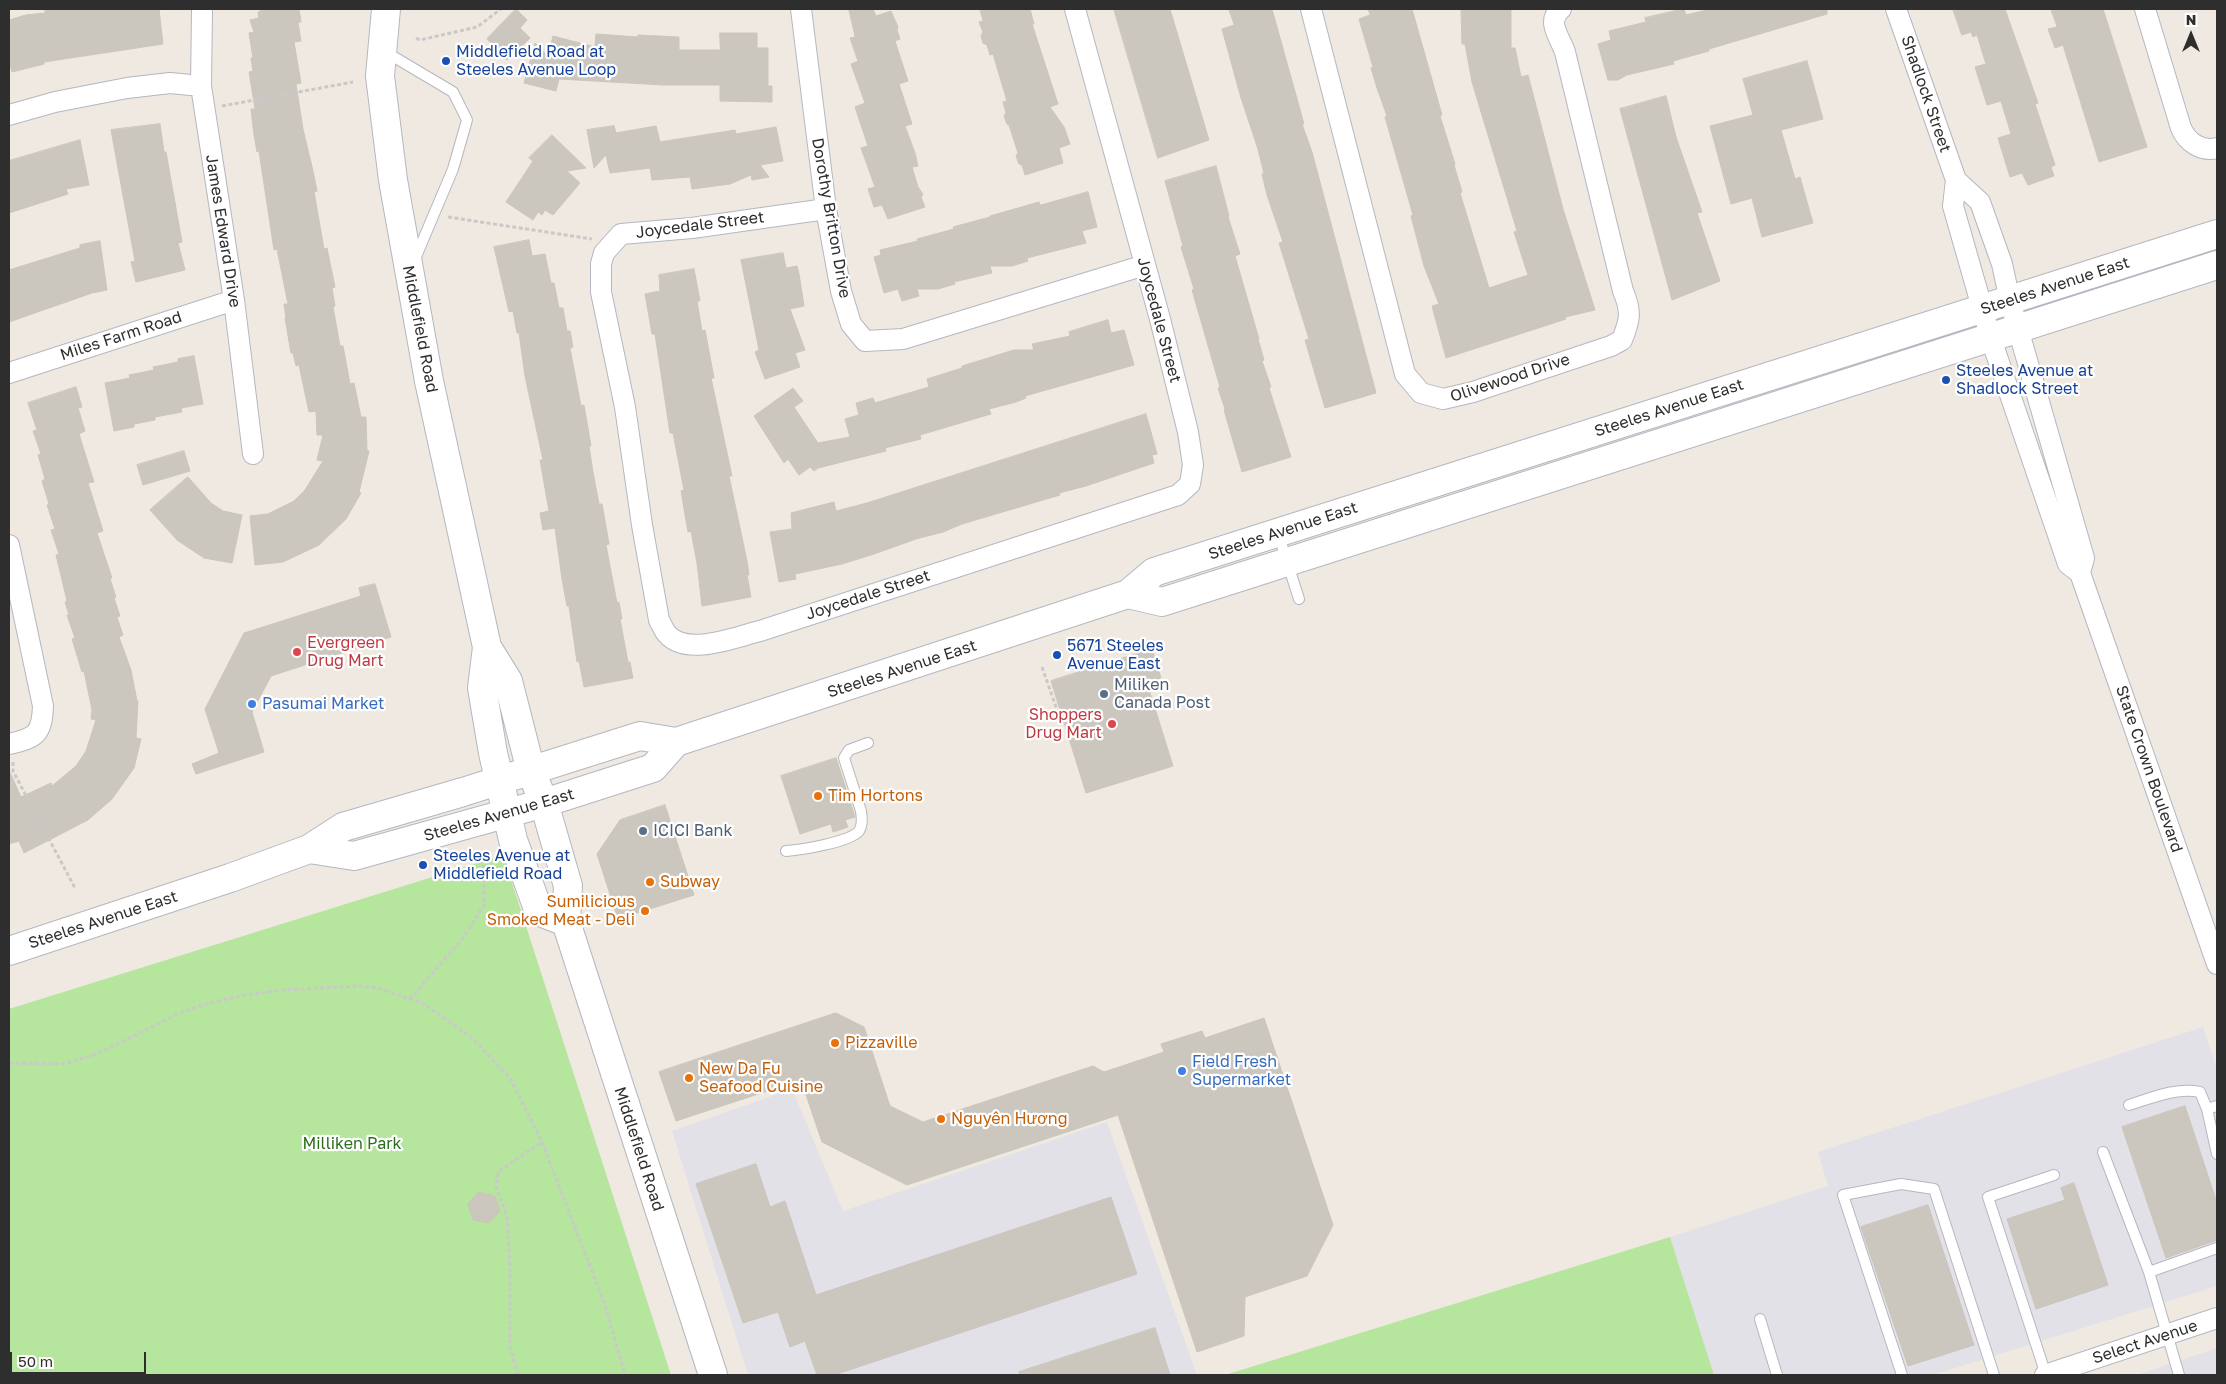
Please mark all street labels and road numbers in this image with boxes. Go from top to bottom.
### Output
street label: Shadlock Street [1897,33,1955,155]
street label: Dorothy Britton Drive [807,136,855,300]
street label: James Edward Drive [201,153,245,309]
street label: Joycedale Street [635,208,765,242]
street label: Steeles Avenue East [1978,253,2132,319]
street label: Joycedale Street [1133,255,1185,385]
street label: Middlefield Road [398,264,442,394]
street label: Miles Farm Road [58,307,184,365]
street label: Olivewood Drive [1448,350,1572,406]
street label: Steeles Avenue East [1592,375,1746,441]
street label: Steeles Avenue East [1206,498,1360,564]
street label: Joycedale Street [804,566,932,624]
street label: Steeles Avenue East [825,636,979,702]
street label: State Crown Boulevard [2111,683,2187,855]
street label: Steeles Avenue East [422,784,576,846]
street label: Steeles Avenue East [26,887,180,953]
street label: Middlefield Road [610,1085,668,1213]
street label: Select Avenue [2090,1316,2200,1368]

